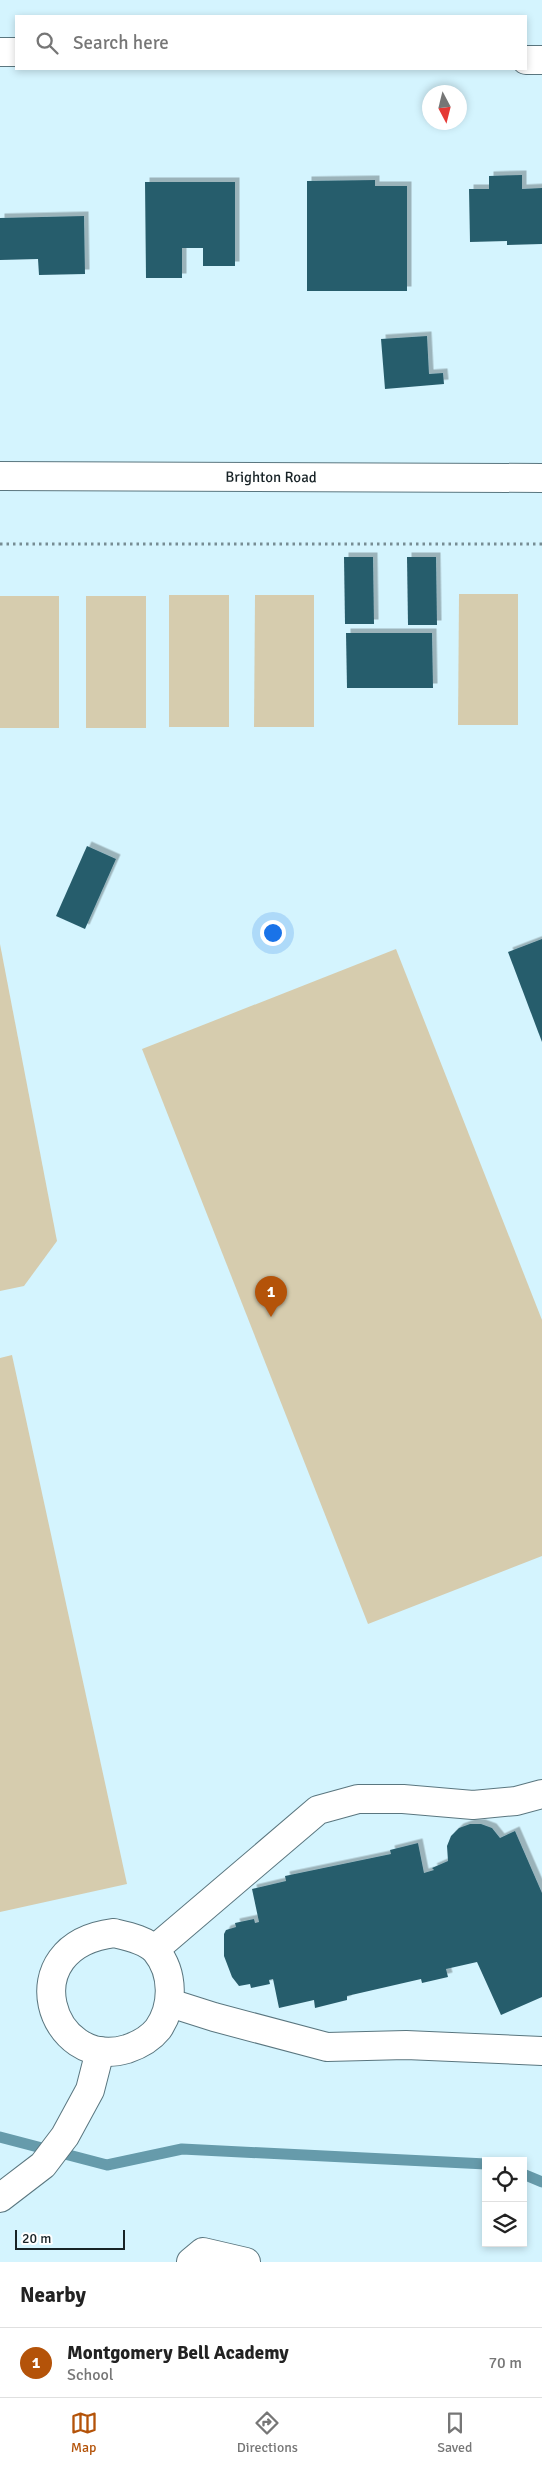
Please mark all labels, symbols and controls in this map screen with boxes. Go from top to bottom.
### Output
search box [15,15,527,70]
icon: search [33,29,61,57]
text: Search here [73,31,169,55]
north arrow [422,85,467,130]
street label: Brighton Road [225,468,317,486]
your location [260,920,286,946]
pin: 1 [255,1276,287,1317]
map controls [482,2157,527,2247]
button: locate [482,2157,527,2202]
button: layers [482,2202,527,2247]
scale bar [15,2227,125,2250]
text: 20 m [22,2230,51,2247]
text: Nearby [20,2282,86,2308]
text: Montgomery Bell Academy [67,2341,289,2365]
text: 1 [32,2353,40,2373]
text: 70 m [488,2353,522,2373]
text: School [67,2365,113,2385]
tab: Map [70,2409,98,2456]
tab: Directions [237,2409,298,2456]
tab: Saved [437,2409,472,2456]

